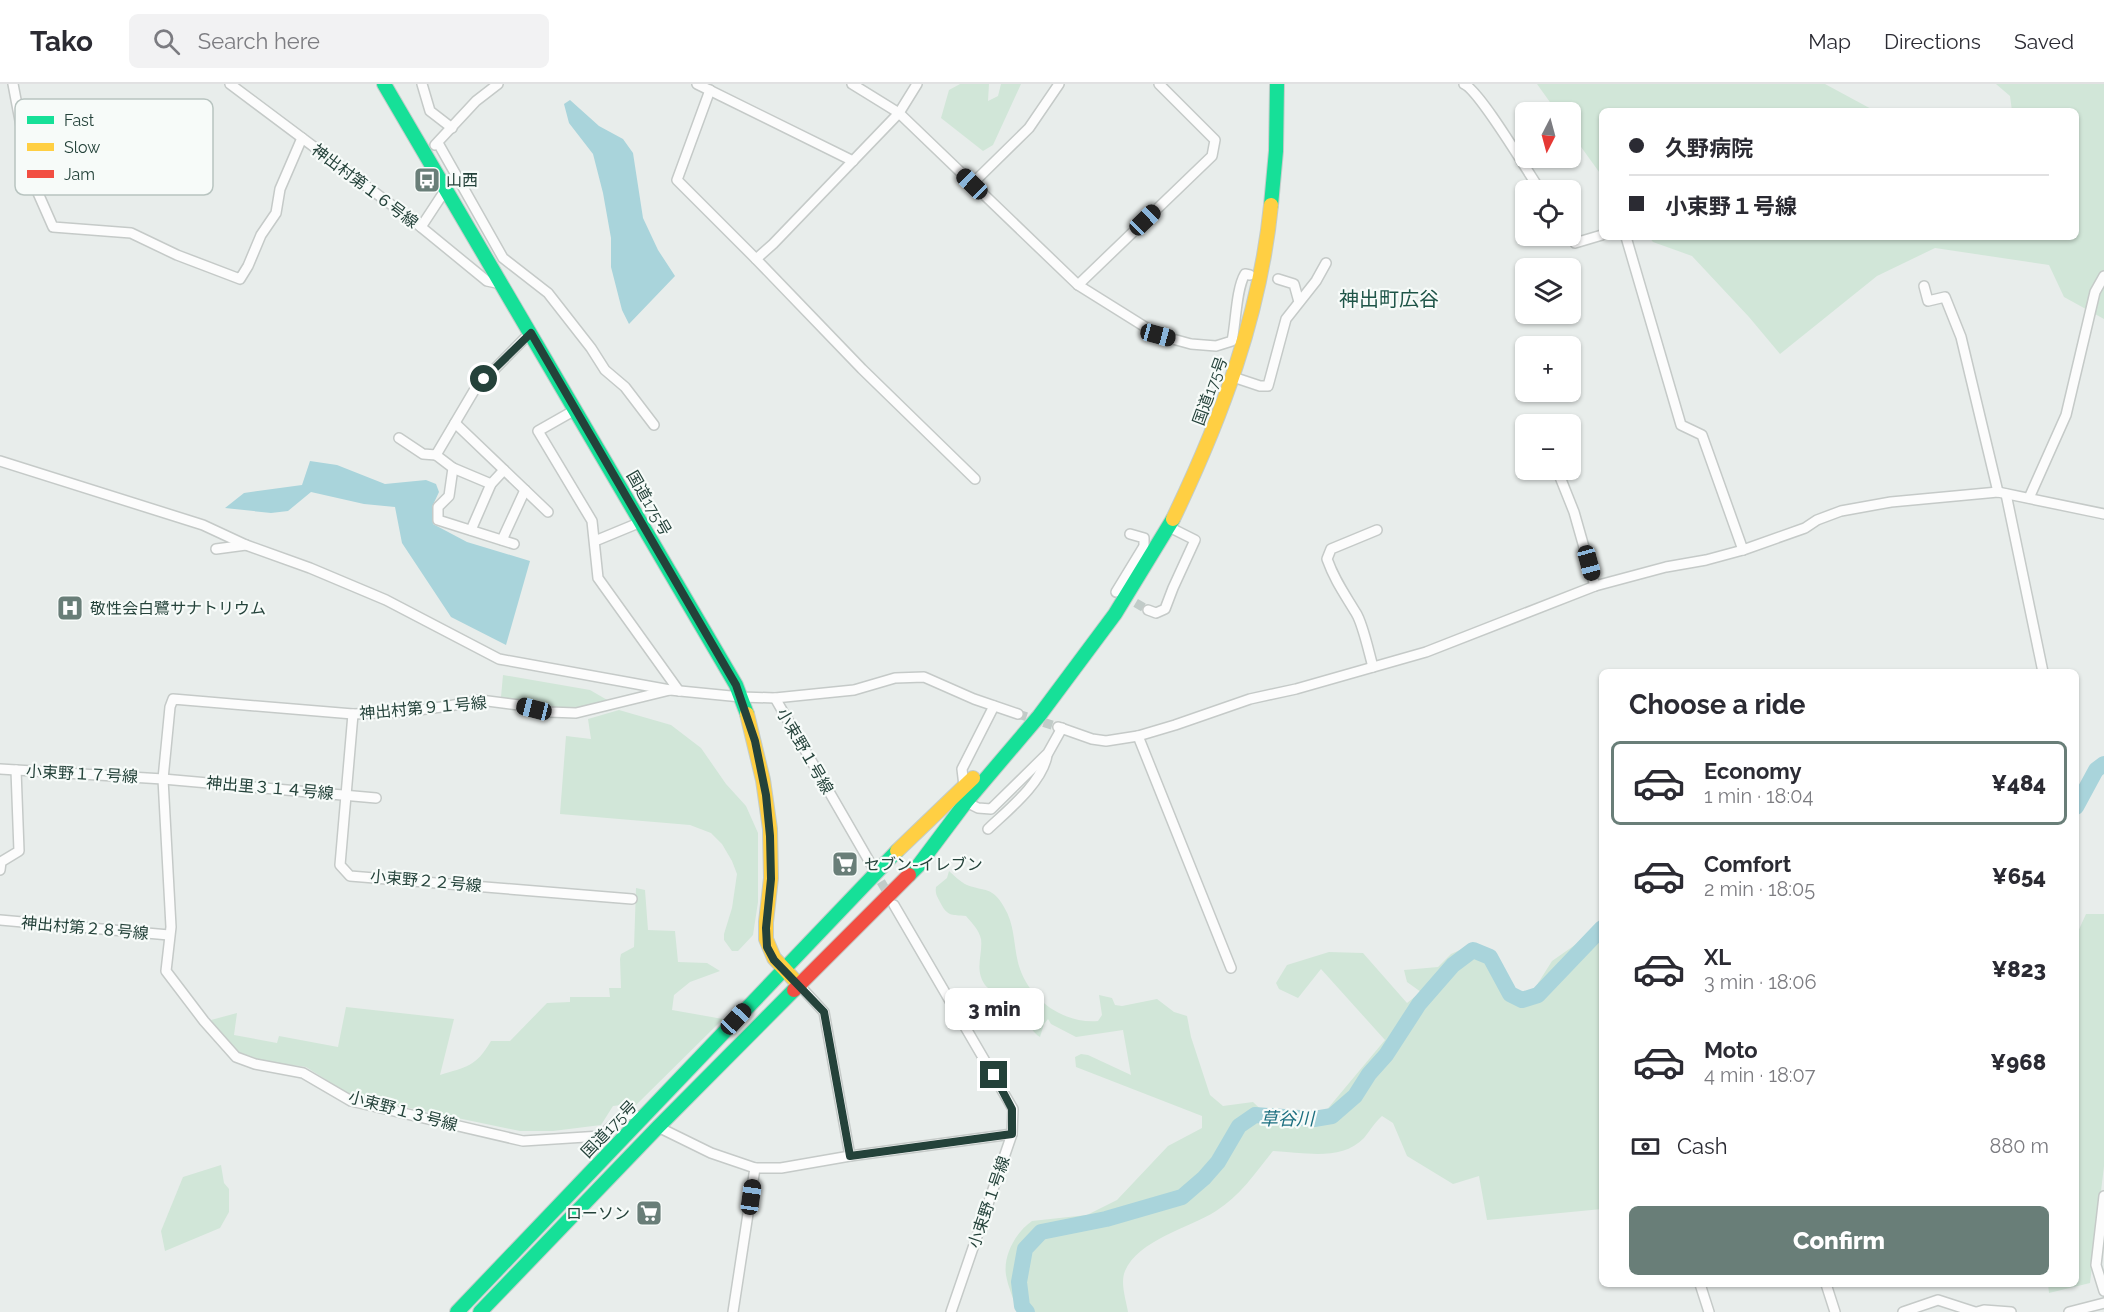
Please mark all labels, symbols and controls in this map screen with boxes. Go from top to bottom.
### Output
search box [129,14,549,68]
text: Tako [30,25,93,58]
icon: search [150,25,183,58]
text: Search here [198,28,320,54]
text: Map [1808,29,1851,54]
text: Directions [1884,29,1981,54]
text: Saved [2014,29,2074,54]
legend [15,99,213,195]
north arrow [1515,102,1581,168]
map controls [1515,102,1581,480]
text: Fast [64,111,95,130]
text: 久野病院 [1665,135,1753,161]
text: Slow [64,138,100,157]
street label: 神出村第１６号線 [308,140,422,232]
text: Jam [64,165,95,184]
bus stop icon: 山西 [412,165,442,195]
car [953,165,991,203]
place label: 山西 [446,171,478,190]
button: locate [1515,180,1581,246]
text: 小束野１号線 [1665,193,1797,219]
car [1126,201,1164,239]
button: layers [1515,258,1581,324]
district label: 神出町広谷 [1339,287,1439,311]
car [1138,322,1178,348]
button: + [1515,336,1581,402]
street label: 国道175号 [1189,354,1231,428]
route start [470,365,497,392]
button: − [1515,414,1581,480]
street label: 国道175号 [623,467,675,539]
car [1576,543,1602,583]
hospital icon: 敬性会白鷺サナトリウム [55,593,85,623]
place label: 敬性会白鷺サナトリウム [90,599,266,618]
text: Choose a ride [1629,689,1805,720]
street label: 神出村第９１号線 [358,693,488,723]
car [514,696,554,722]
street label: 小束野１号線 [773,705,837,797]
icon: car [1632,756,1686,810]
text: Economy [1704,758,1802,784]
street label: 小束野１７号線 [26,762,138,786]
text: ¥484 [1991,770,2046,796]
street label: 神出里３１４号線 [205,773,335,803]
text: 1 min · 18:04 [1704,784,1813,808]
supermarket icon: セブン-イレブン [830,849,860,879]
icon: car [1632,849,1686,903]
text: Comfort [1704,851,1791,877]
place label: セブン-イレブン [864,855,983,874]
text: ¥654 [1992,863,2046,889]
street label: 小束野２２号線 [369,867,483,895]
text: 2 min · 18:05 [1704,877,1815,901]
street label: 神出村第２８号線 [20,913,150,943]
icon: car [1632,942,1686,996]
text: XL [1704,944,1731,970]
text: ¥823 [1991,956,2046,982]
text: 3 min · 18:06 [1704,970,1817,994]
callout: 3 min [944,988,1044,1030]
text: 3 min [968,997,1021,1021]
car [717,1000,755,1038]
icon: car [1632,1035,1686,1089]
text: Moto [1704,1037,1758,1063]
text: ¥968 [1990,1049,2046,1075]
route end [980,1061,1007,1088]
text: 4 min · 18:07 [1704,1063,1815,1087]
street label: 小束野１３号線 [346,1087,460,1135]
street label: 国道175号 [577,1097,641,1161]
water label: 草谷川 [1260,1108,1316,1129]
icon: cash [1629,1130,1662,1163]
text: Cash [1677,1133,1728,1159]
text: 880 m [1990,1134,2049,1158]
street label: 小束野１号線 [964,1154,1014,1250]
car [740,1178,762,1216]
supermarket icon: ローソン [634,1198,664,1228]
place label: ローソン [566,1204,630,1223]
button: Confirm [1629,1206,2049,1275]

